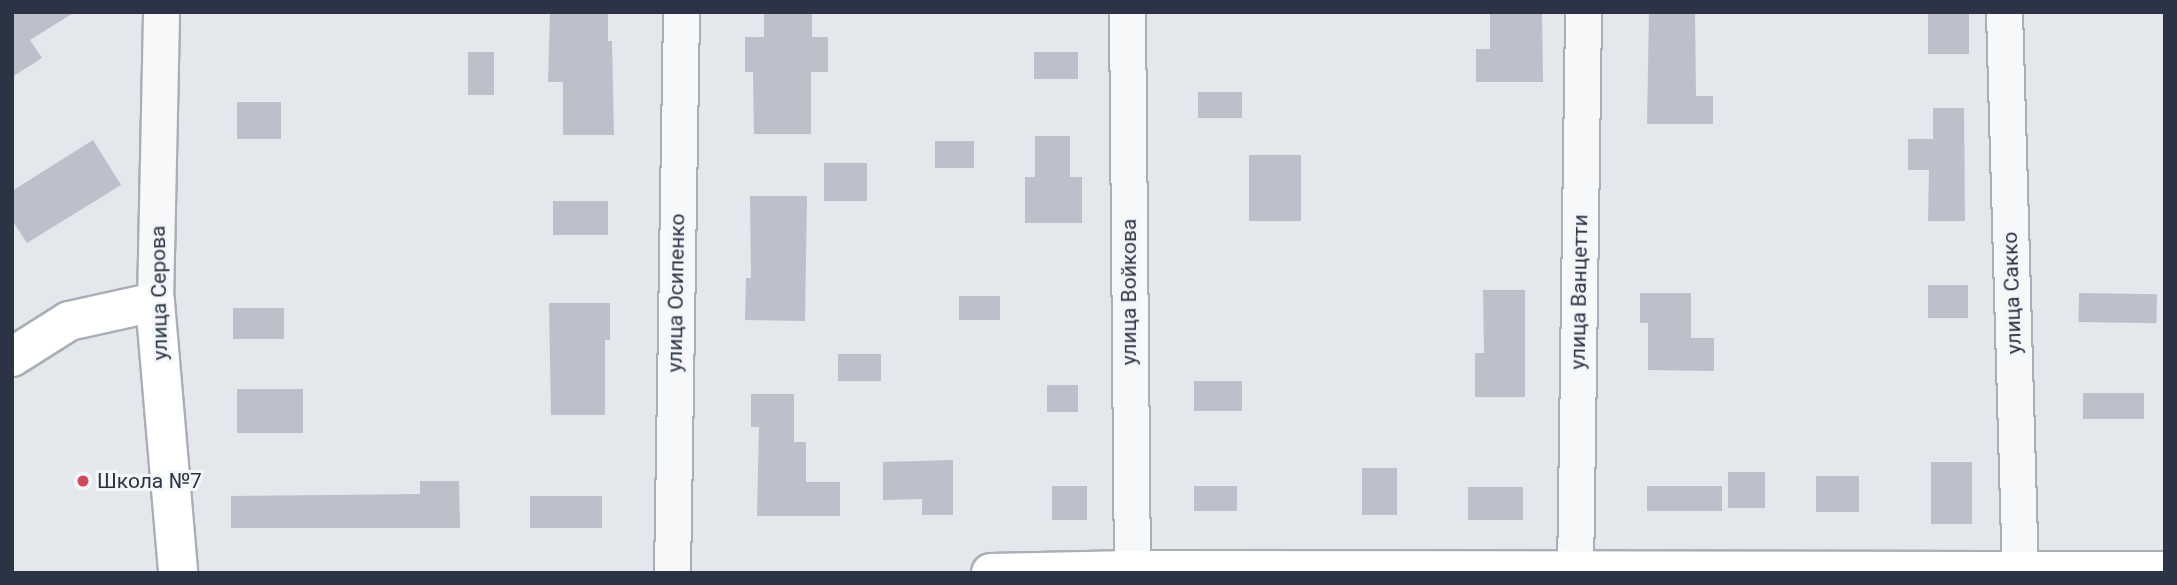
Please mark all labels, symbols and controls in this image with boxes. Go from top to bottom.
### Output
street label: улица Осипенко [662,213,690,373]
street label: улица Ванцетти [1565,214,1593,370]
street label: улица Войкова [1116,219,1142,365]
street label: улица Серова [145,225,173,361]
street label: улица Сакко [1997,231,2027,355]
place label: Школа №7 [97,468,202,494]
marker: Школа №7 [75,473,91,489]

